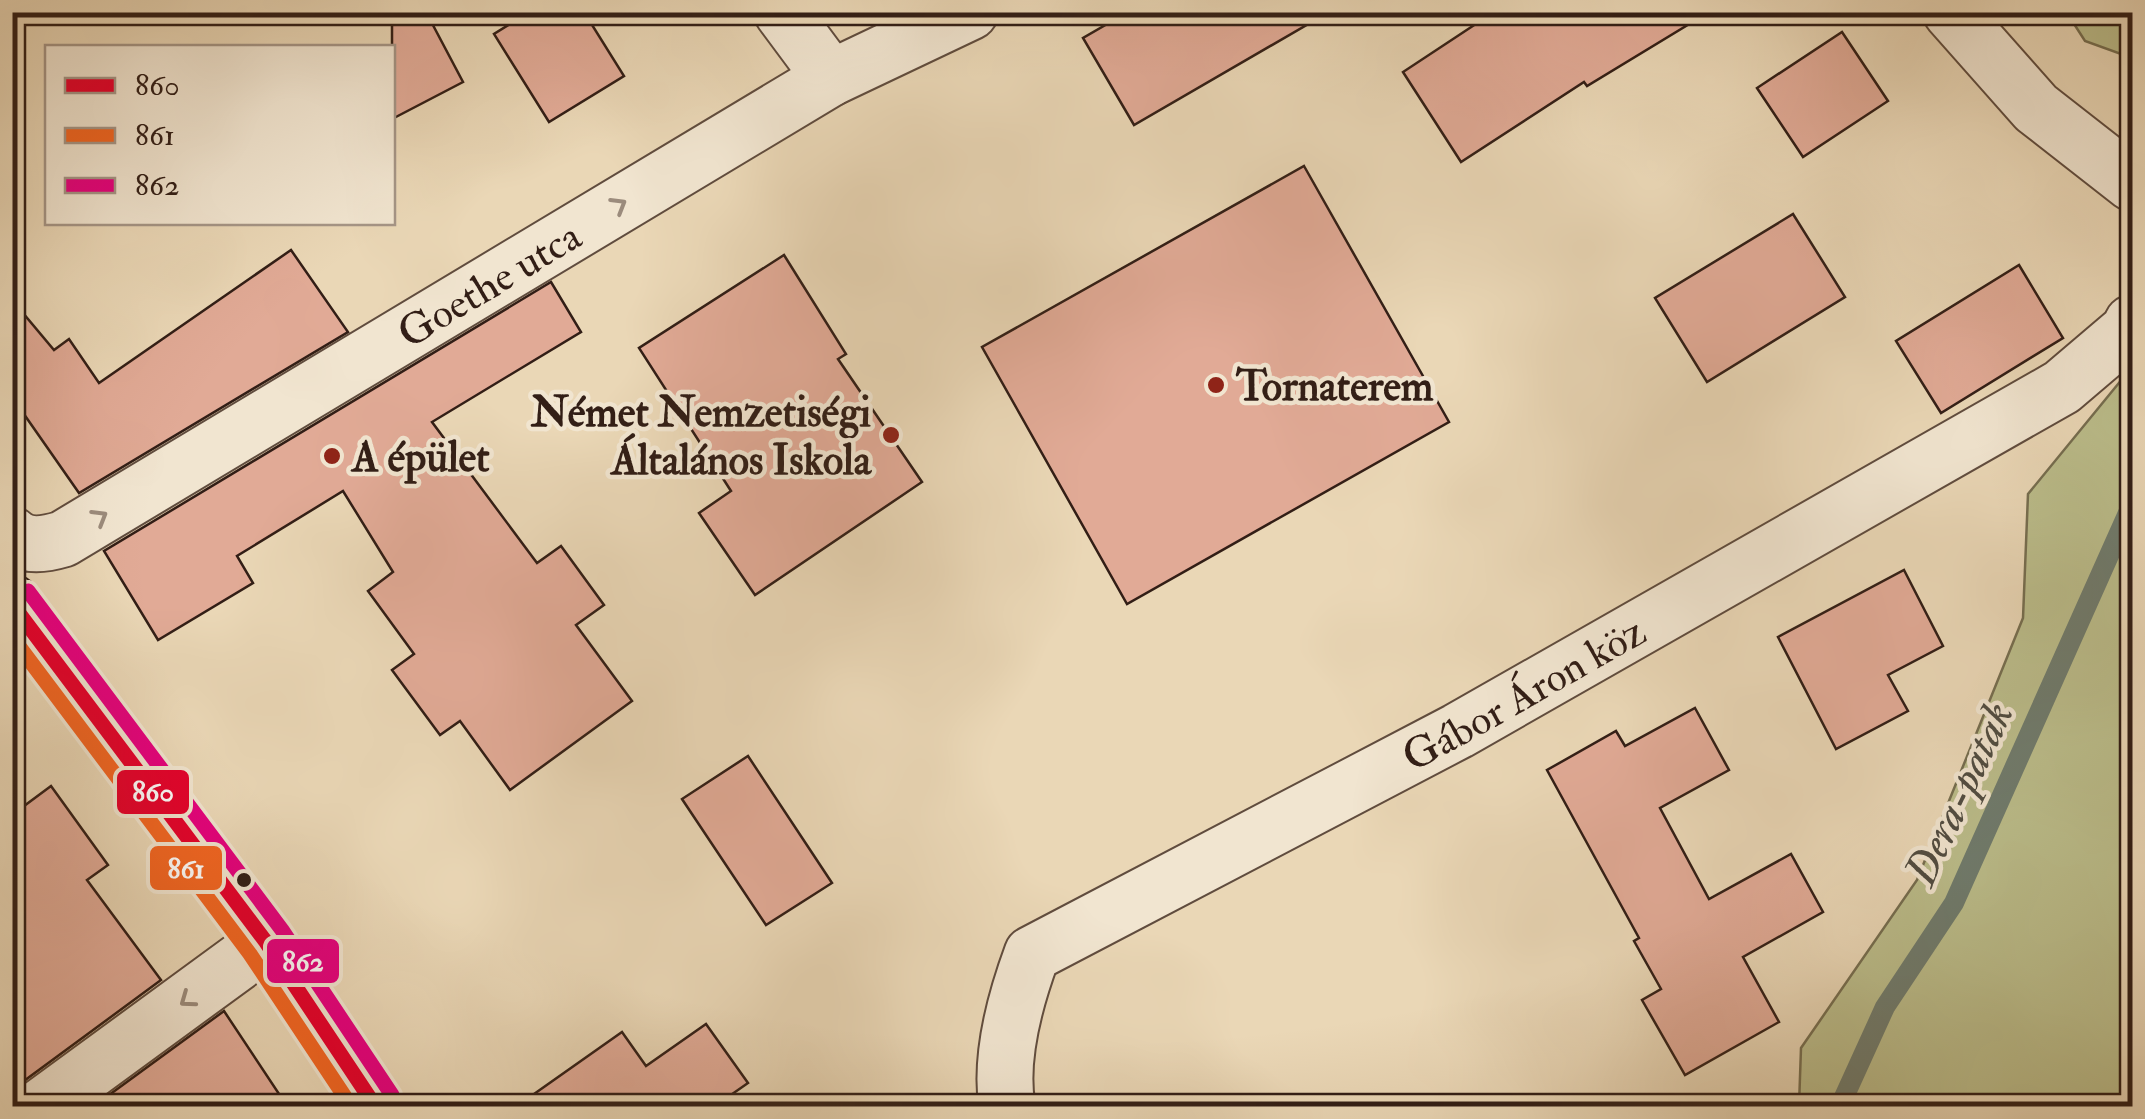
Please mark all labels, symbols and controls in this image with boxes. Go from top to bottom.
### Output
legend [45,45,395,225]
text: 860 [135,67,180,104]
text: 861 [135,117,175,154]
text: 862 [135,167,179,204]
one-way arrow [608,198,626,217]
street label: Goethe utca [389,210,591,360]
place label: Tornaterem [1235,361,1434,413]
marker: Tornaterem [1205,374,1227,396]
place label: Német Nemzetiségi Általános Iskola [530,387,873,487]
marker: Német Nemzetiségi Általános Iskola [880,424,902,446]
place label: A épület [350,432,490,484]
marker: A épület [321,445,343,467]
one-way arrow [89,510,107,529]
street label: Gábor Áron köz [1394,606,1655,784]
water label: Dera-patak [1892,693,2027,896]
line badge: 860 [115,768,191,816]
text: 860 [132,775,174,810]
line badge: 861 [148,844,224,892]
text: 861 [167,852,205,887]
unlabelled marker [234,870,254,890]
line badge: 862 [265,937,341,985]
text: 862 [282,945,324,980]
one-way arrow [180,988,198,1005]

